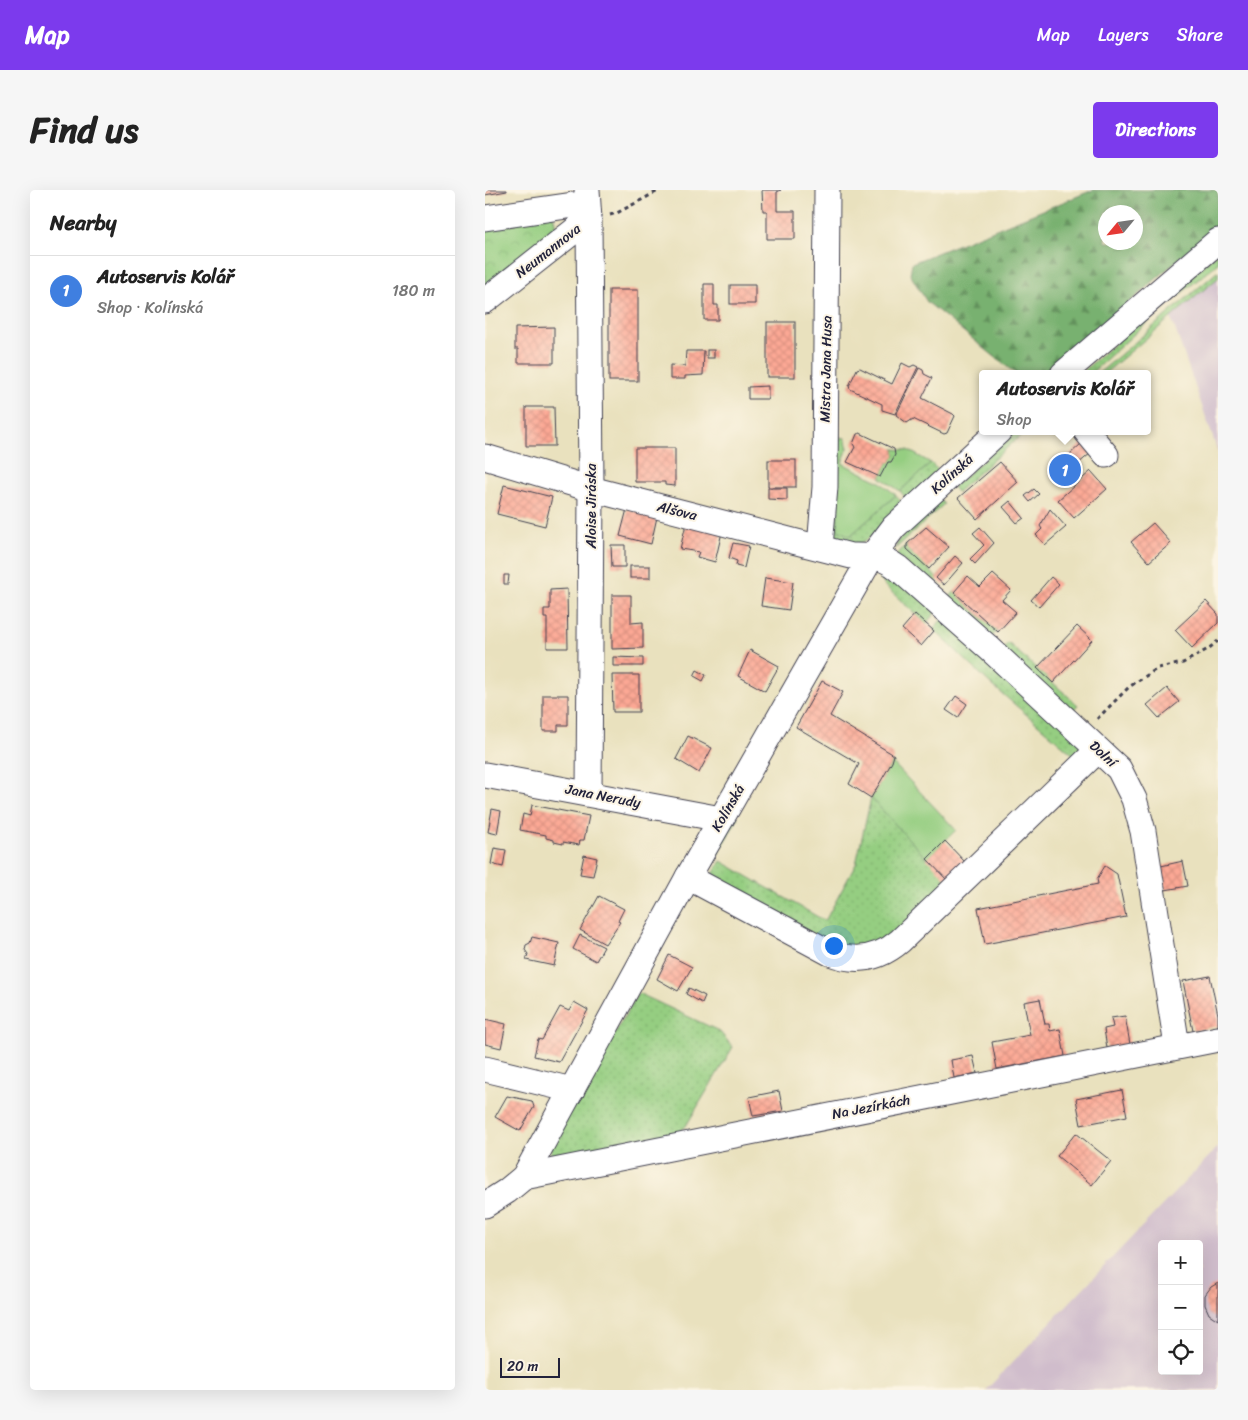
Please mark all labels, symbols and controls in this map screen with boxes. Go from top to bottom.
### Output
text: Map [25,14,69,56]
text: Map [1037,19,1070,51]
text: Layers [1098,19,1149,51]
text: Share [1177,19,1223,51]
text: Find us [30,99,138,161]
button: Directions [1093,102,1218,158]
text: Nearby [50,204,116,242]
north arrow [1098,205,1143,250]
street label: Neumannova [510,217,587,285]
text: Autoservis Kolář [97,260,234,293]
text: 1 [63,276,69,305]
text: 180 m [392,276,435,305]
text: Shop · Kolínská [97,293,203,322]
street label: Mistra Jana Husa [813,315,839,423]
popup [979,370,1151,435]
text: Autoservis Kolář [997,372,1133,405]
text: Shop [997,405,1032,434]
street label: Kolínská [925,448,979,500]
pin: 1 [1049,451,1081,489]
street label: Aloise Jiráska [579,462,604,550]
street label: Alšova [653,494,701,528]
street label: Dolní [1083,734,1124,775]
street label: Jana Nerudy [562,776,644,816]
street label: Kolínská [704,780,752,836]
your location [821,933,847,959]
street label: Na Jezírkách [830,1087,912,1127]
map controls [1158,1240,1203,1375]
button: + [1158,1240,1203,1285]
button: − [1158,1285,1203,1330]
button: locate [1158,1330,1203,1375]
text: 20 m [507,1354,538,1379]
scale bar [500,1355,560,1378]

